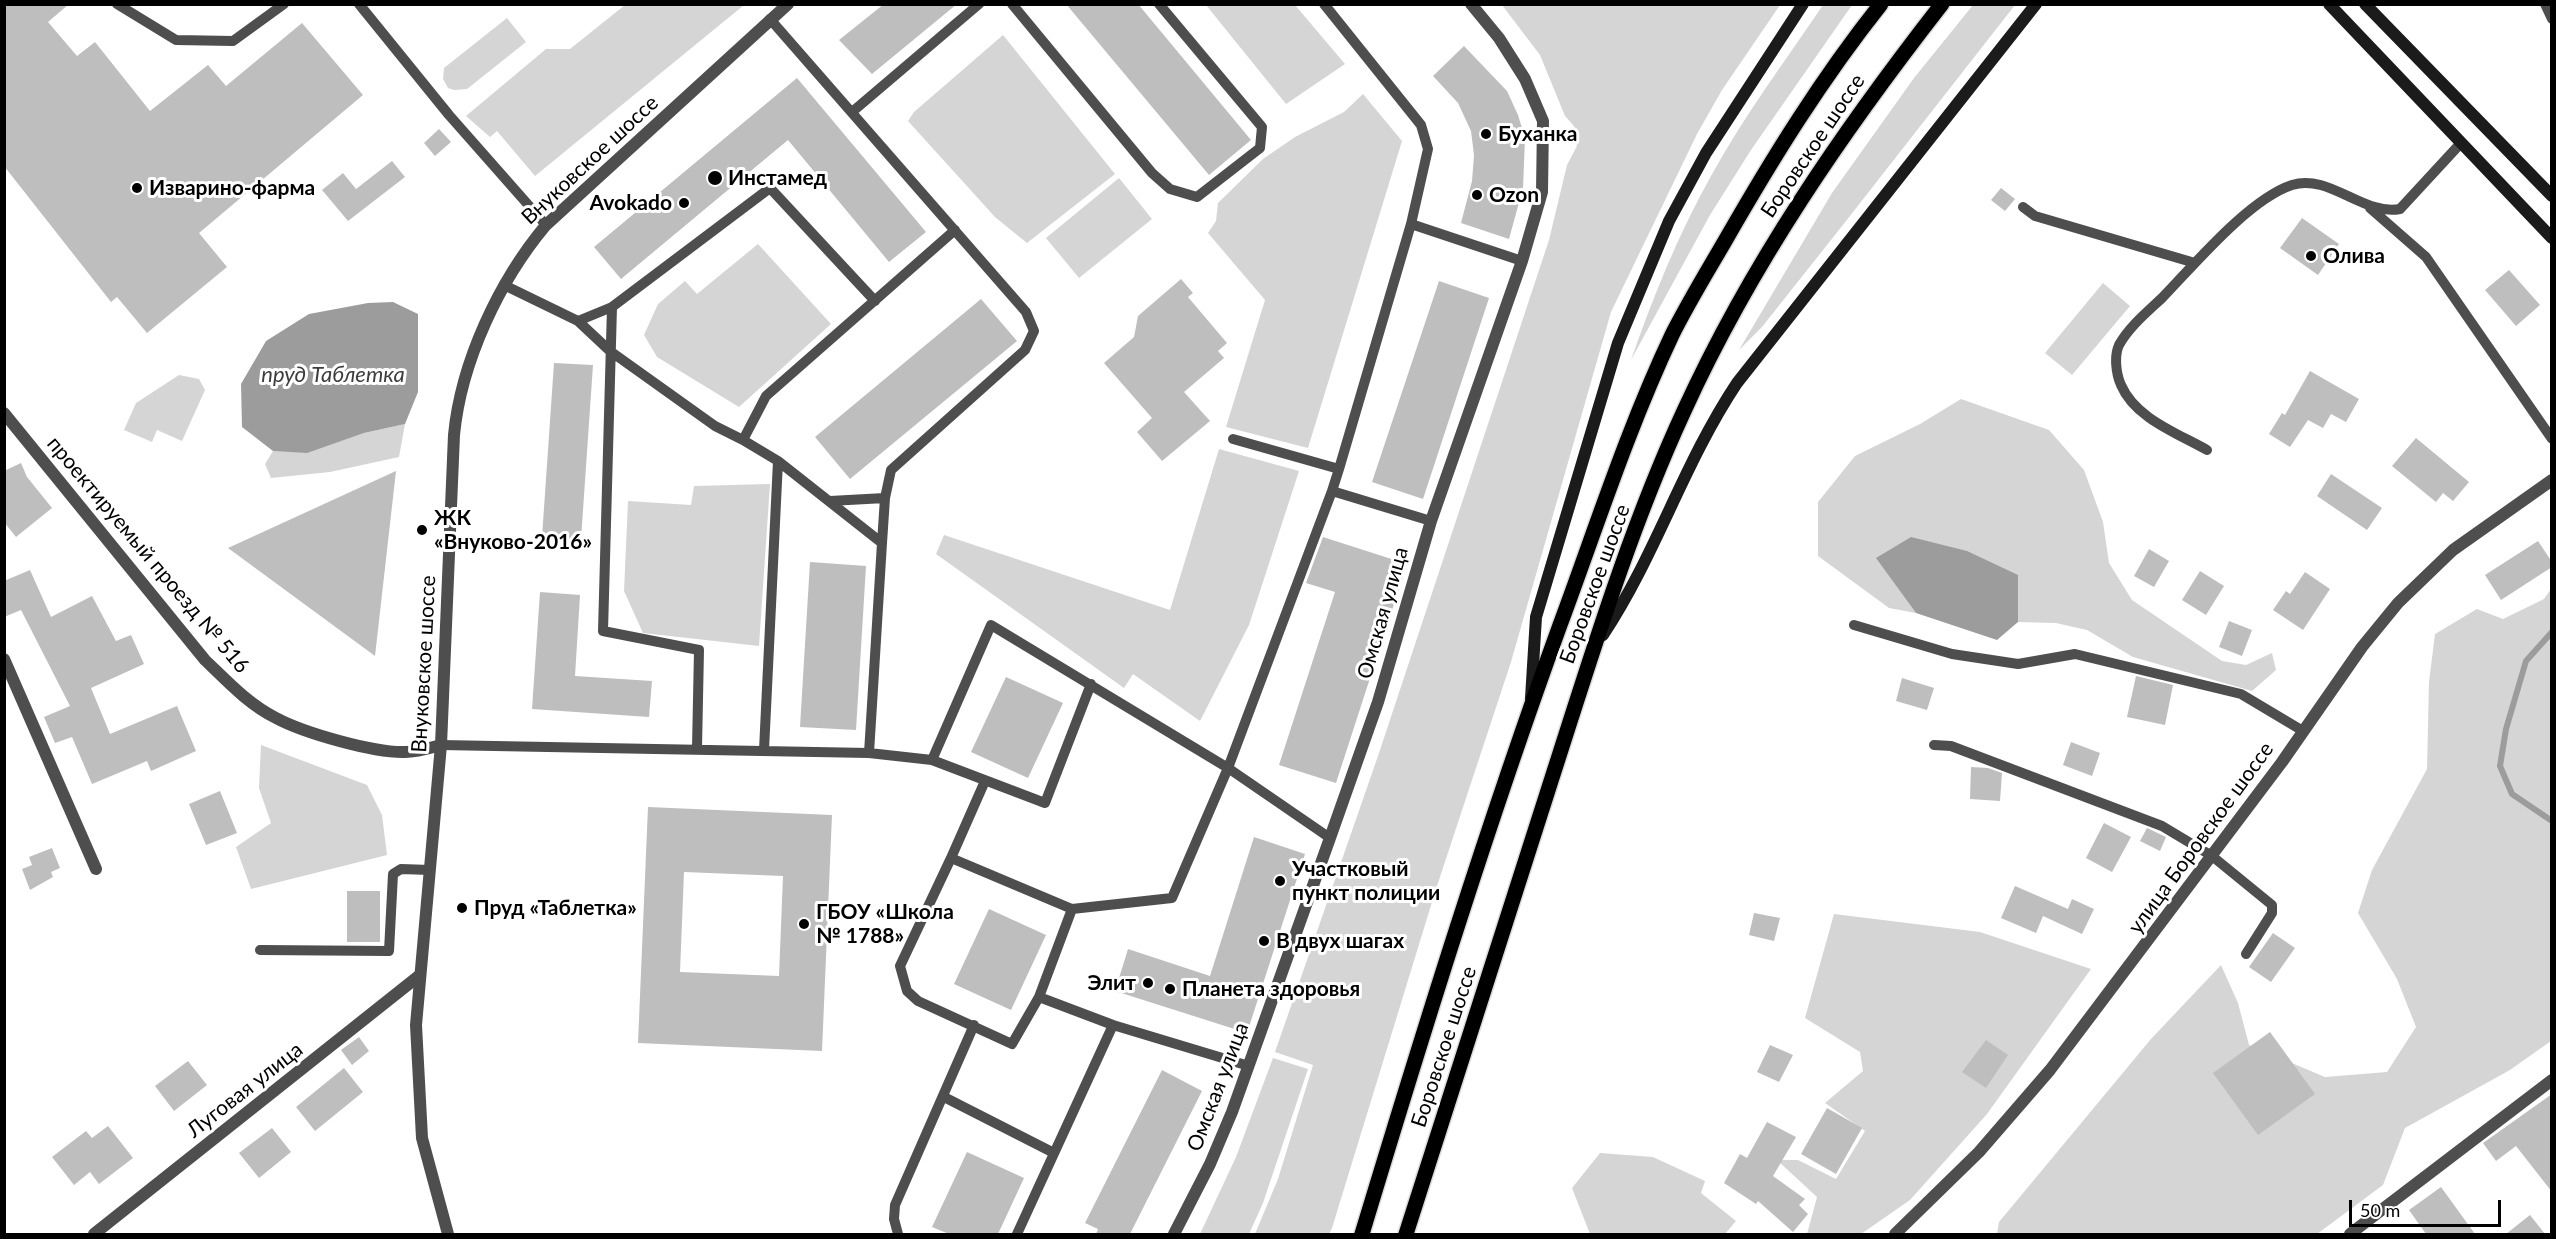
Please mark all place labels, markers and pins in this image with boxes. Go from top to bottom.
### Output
place label: Буханка [1498,121,1577,147]
marker: Буханка [1479,127,1493,141]
place label: Инстамед [728,165,827,191]
marker: Инстамед [706,169,724,187]
place label: Изварино-фарма [149,175,315,201]
marker: Изварино-фарма [130,181,144,195]
place label: Ozon [1489,182,1539,208]
marker: Ozon [1470,188,1484,202]
place label: Avokado [590,190,672,216]
marker: Avokado [677,196,691,210]
place label: Олива [2323,243,2385,269]
marker: Олива [2304,249,2318,263]
place label: ЖК «Внуково-2016» [434,505,592,555]
marker: ЖК «Внуково-2016» [415,523,429,537]
place label: Участковый пункт полиции [1292,856,1440,906]
marker: Участковый пункт полиции [1273,874,1287,888]
place label: Пруд «Таблетка» [474,895,637,921]
place label: ГБОУ «Школа № 1788» [816,899,954,949]
marker: Пруд «Таблетка» [455,901,469,915]
marker: ГБОУ «Школа № 1788» [797,917,811,931]
place label: В двух шагах [1276,928,1404,954]
marker: В двух шагах [1257,934,1271,948]
place label: Элит [1087,970,1136,996]
marker: Элит [1141,976,1155,990]
place label: Планета здоровья [1182,976,1360,1002]
marker: Планета здоровья [1163,982,1177,996]

